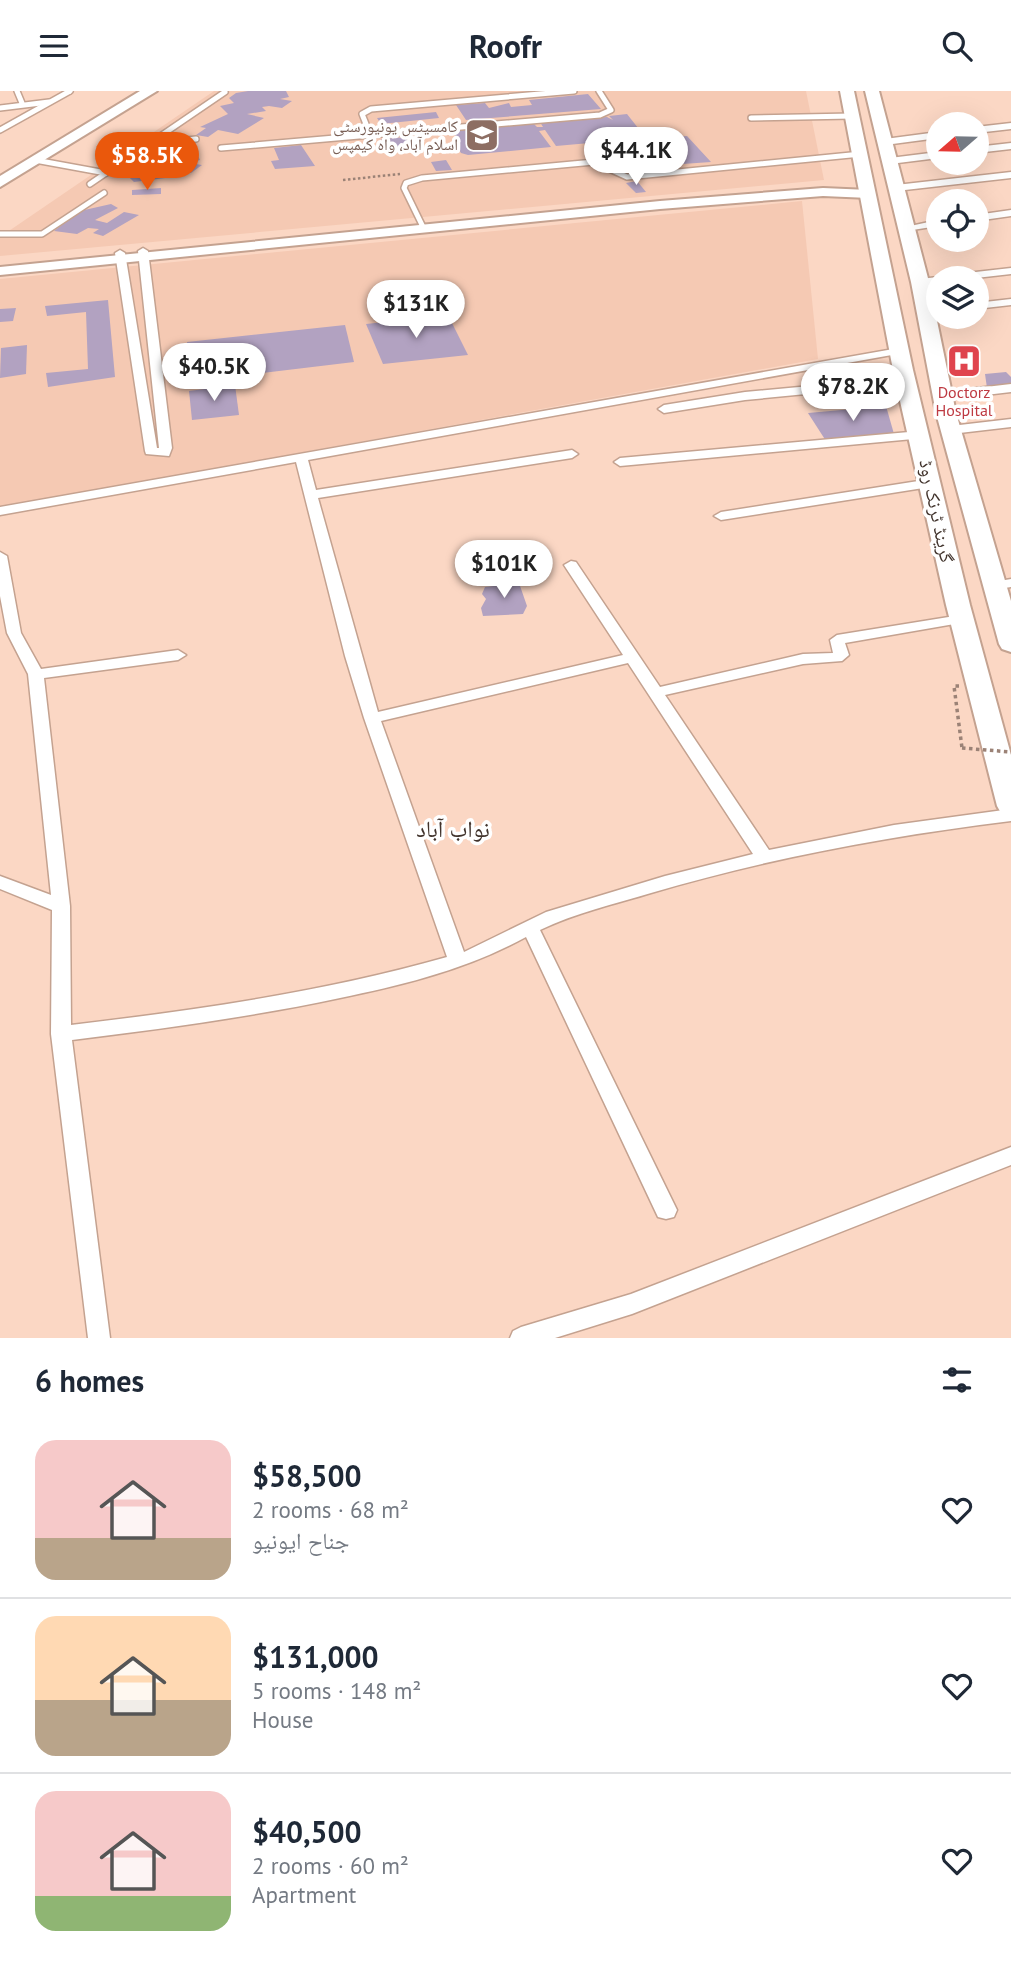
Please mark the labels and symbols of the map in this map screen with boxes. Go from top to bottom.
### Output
north arrow [926,112,989,175]
place label: کامسیٹس یونیورسٹی اسلام آباد، واہ کیمپس [332,116,458,155]
school or university icon: کامسیٹس یونیورسٹی اسلام آباد، واہ کیمپس [463,116,501,154]
pin: $44.1K [579,127,693,187]
pin: $58.5K [90,133,204,192]
pin: $131K [367,281,465,340]
hospital icon: Doctorz Hospital [945,342,983,380]
pin: $40.5K [157,343,271,403]
pin: $78.2K [796,363,910,423]
place label: Doctorz Hospital [935,382,993,420]
street label: گرینڈ ٹرنک روڈ [914,457,960,565]
pin: $101K [455,540,553,600]
district label: نواب آباد [416,814,490,843]

